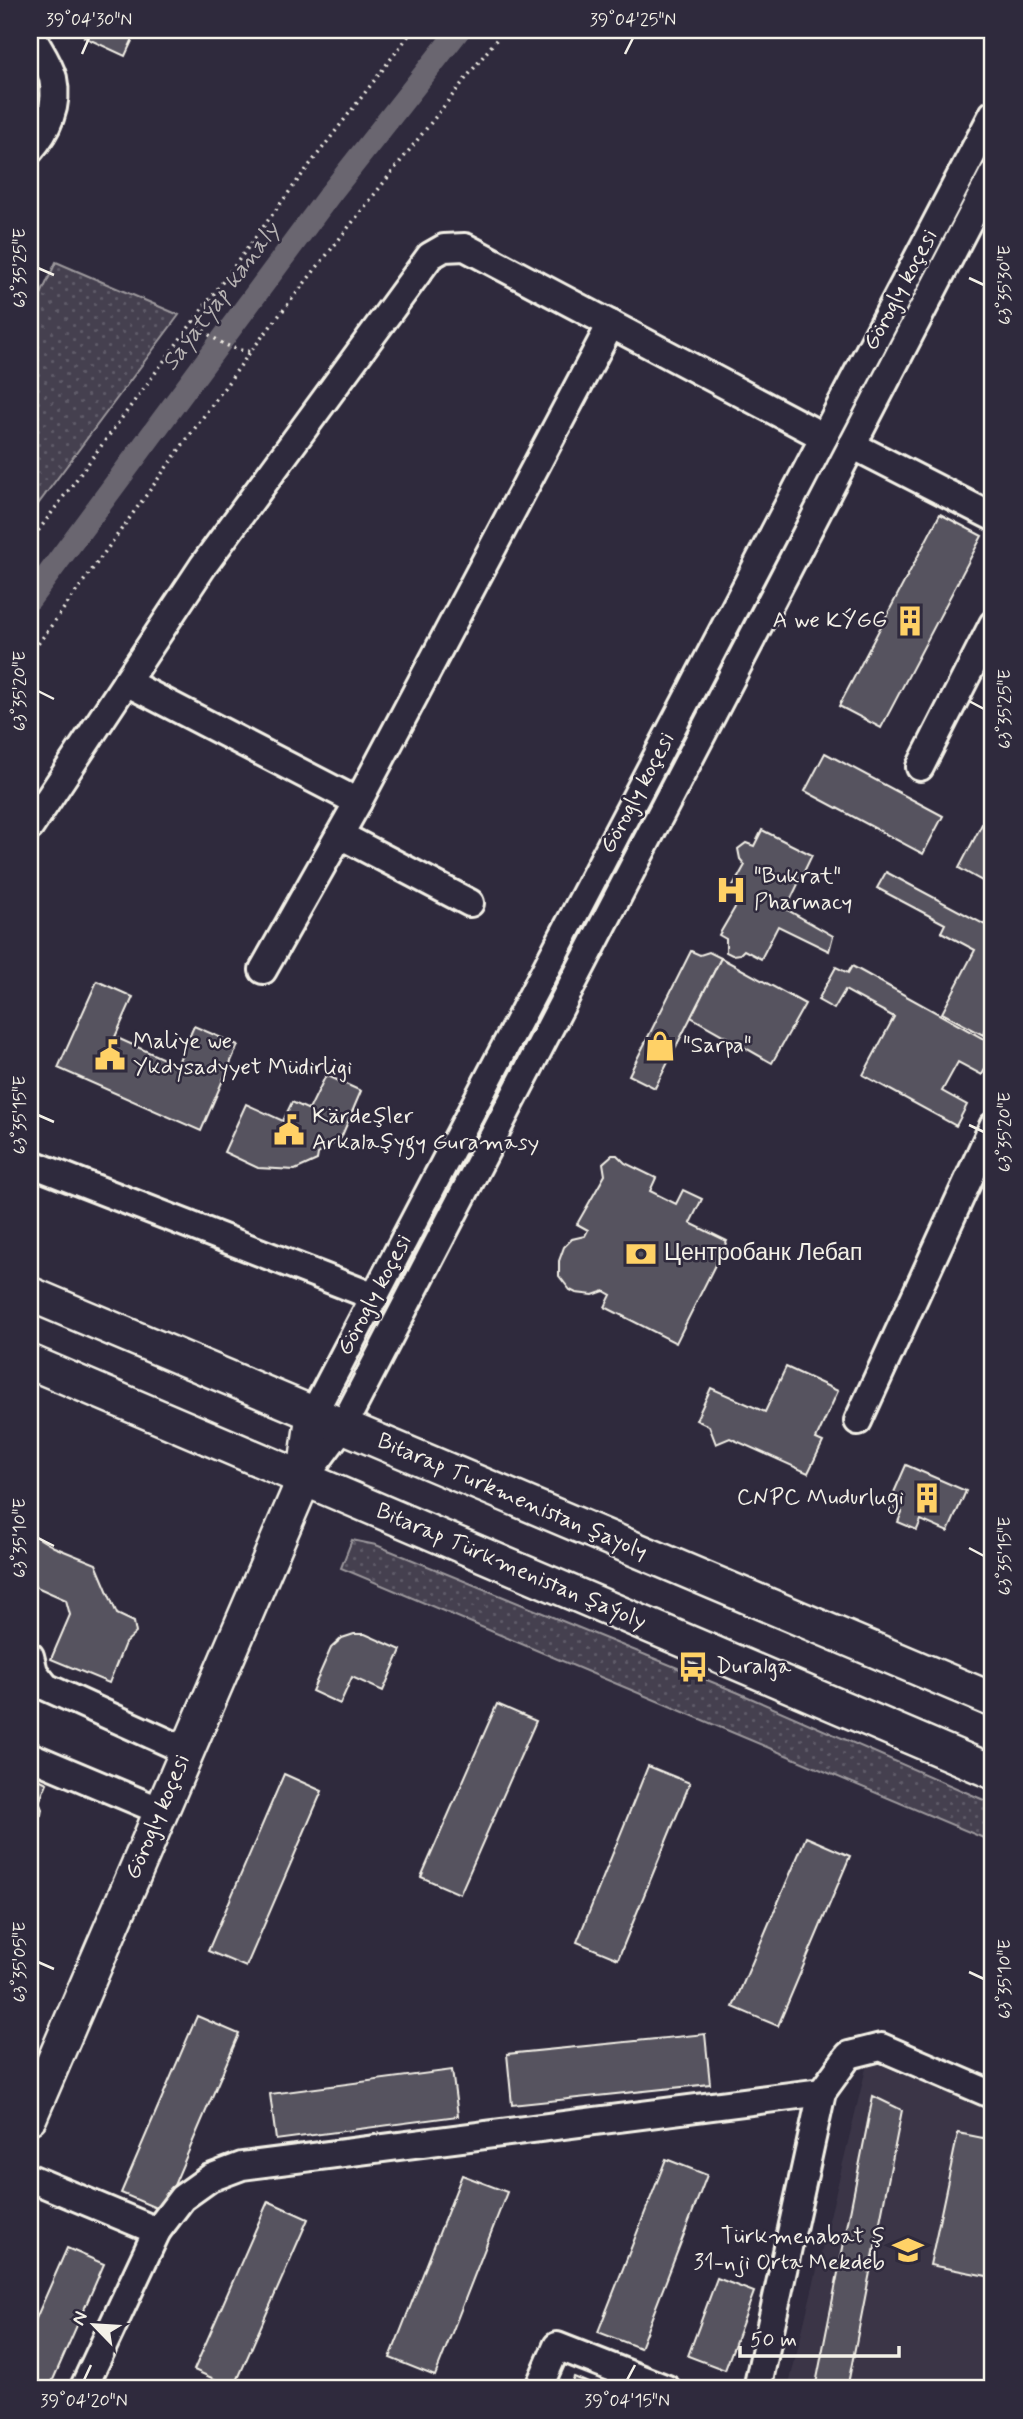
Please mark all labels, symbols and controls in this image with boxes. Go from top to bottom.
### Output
text: 39°04'30"N [46,8,132,32]
text: 39°04'25"N [590,8,676,32]
water label: Saýatýap kanaly [155,215,288,377]
street label: Görogly koçesi [856,224,946,356]
text: 63°35'25"E [8,228,32,308]
text: 63°35'30"E [993,245,1017,325]
building icon: A we KÝGG [893,604,927,638]
place label: A we KÝGG [772,606,887,636]
text: 63°35'20"E [8,651,32,731]
text: 63°35'25"E [993,669,1017,749]
street label: Görogly koçesi [593,727,683,859]
place label: "Bukrat" Pharmacy [754,862,852,918]
hospital icon: "Bukrat" Pharmacy [714,873,748,907]
place label: Maliye we Ykdysadyyet Müdirligi [133,1027,352,1083]
shop icon: "Sarpa" [643,1029,677,1063]
place label: "Sarpa" [683,1031,752,1061]
public building icon: Maliye we Ykdysadyyet Müdirligi [93,1038,127,1072]
text: 63°35'15"E [8,1075,32,1155]
text: 63°35'20"E [993,1092,1017,1172]
place label: Kärdeşler Arkalaşygy Guramasy [312,1102,539,1160]
public building icon: Kärdeşler Arkalaşygy Guramasy [272,1113,306,1147]
street label: Görogly koçesi [330,1229,420,1361]
bank icon: Центробанк Лебап [624,1237,658,1271]
place label: Центробанк Лебап [664,1239,863,1269]
street label: Bitarap Turkmenistan şayoly [372,1426,652,1568]
building icon: CNPC Mudurlugi [910,1481,944,1515]
place label: CNPC Mudurlugi [737,1483,904,1515]
street label: Bitarap Türkmenistan şaýoly [371,1496,651,1638]
text: 63°35'10"E [8,1498,32,1578]
text: 63°35'15"E [993,1516,1017,1596]
bus stop icon: Duralga [676,1650,710,1684]
place label: Duralga [716,1652,792,1682]
street label: Görogly koçesi [118,1750,198,1884]
text: 63°35'05"E [8,1921,32,2003]
text: 63°35'10"E [993,1939,1017,2019]
place label: Türkmenabat ş 31-nji Orta Mekdeb [694,2222,885,2278]
school or university icon: Türkmenabat ş 31-nji Orta Mekdeb [891,2233,925,2267]
north arrow [60,2290,130,2360]
text: N [66,2307,94,2329]
scale bar [740,2314,899,2358]
text: 50 m [750,2326,797,2354]
text: 39°04'20"N [40,2389,128,2413]
text: 39°04'15"N [584,2389,670,2413]

